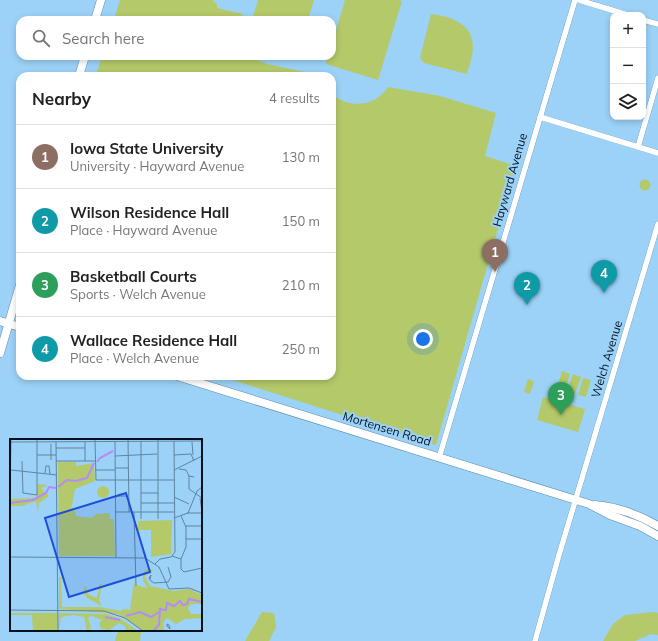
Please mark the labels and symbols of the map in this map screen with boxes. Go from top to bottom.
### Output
street label: Hayward Avenue [489,131,530,228]
pin: 1 [482,239,508,272]
pin: 4 [591,260,617,293]
pin: 2 [514,272,540,305]
street label: Welch Avenue [588,318,625,399]
your location [413,329,433,349]
pin: 3 [548,382,574,415]
street label: Mortensen Road [341,408,433,449]
inset map [10,439,202,631]

